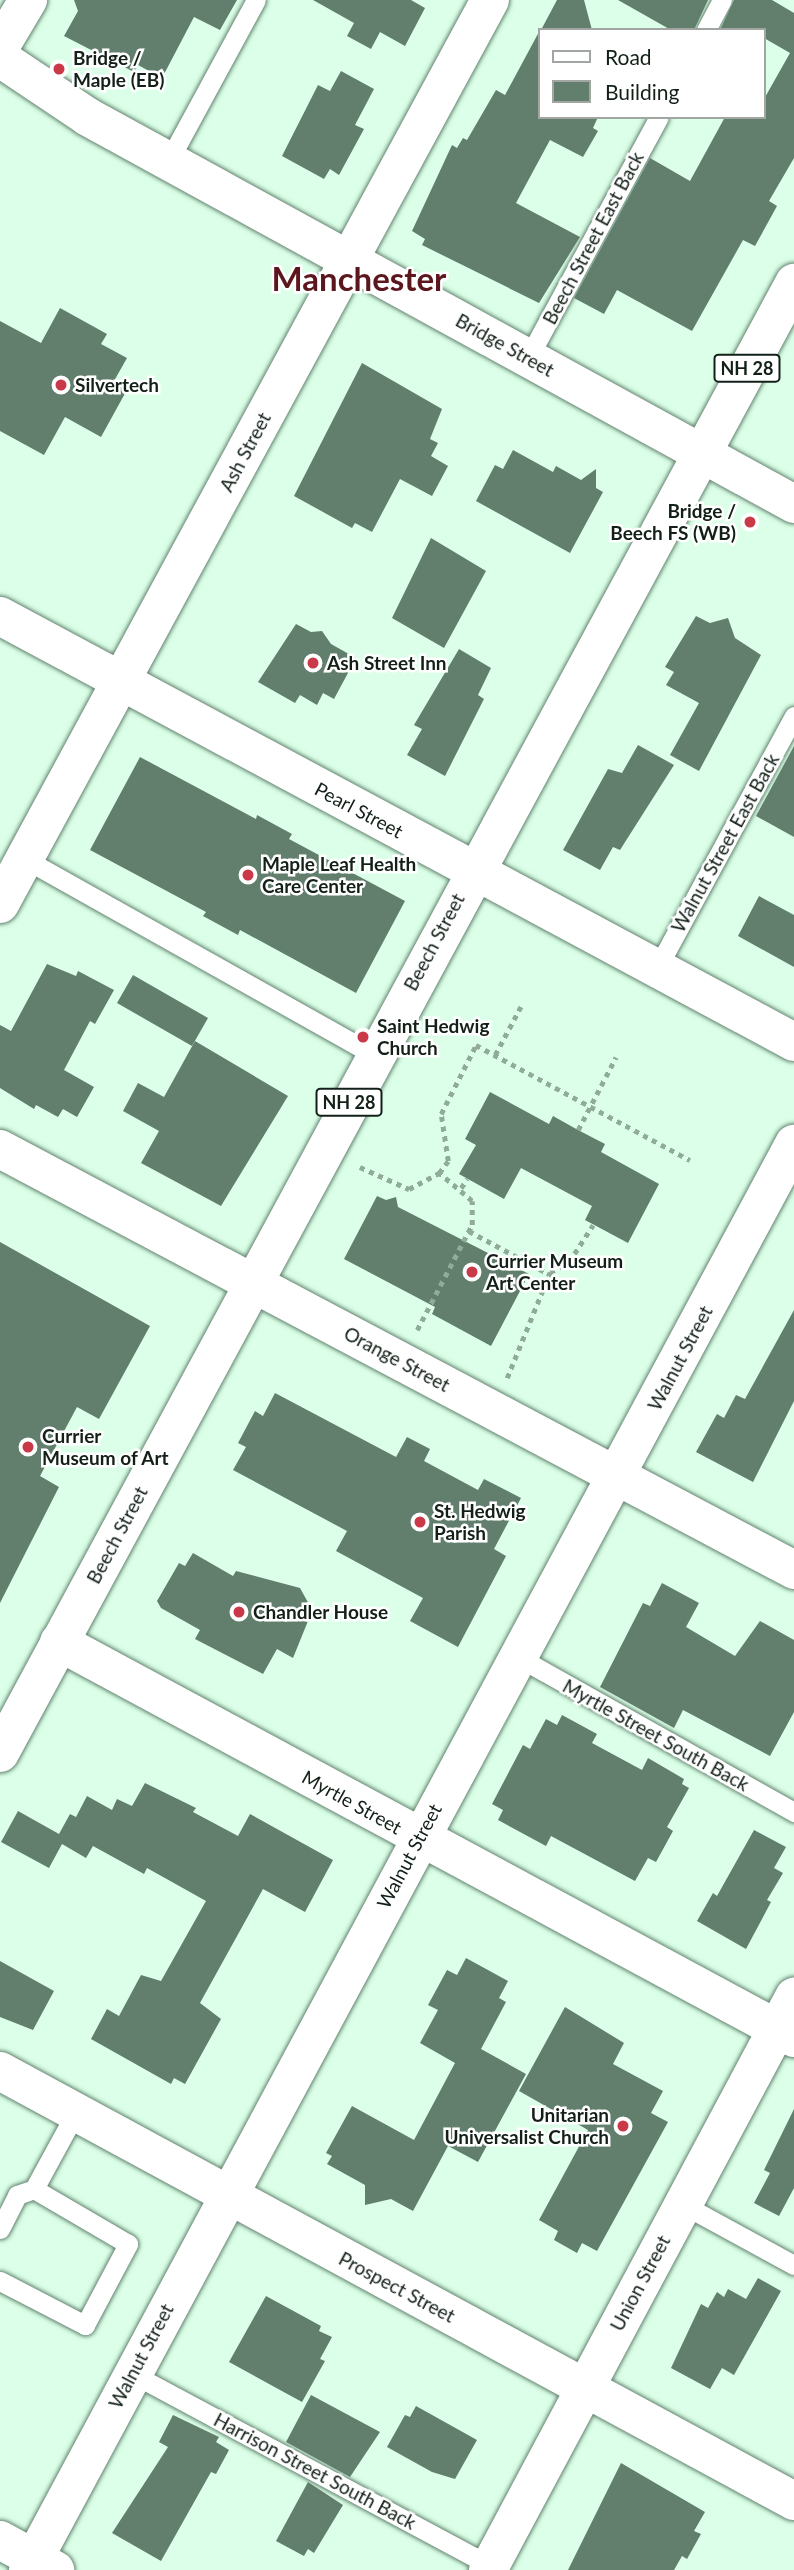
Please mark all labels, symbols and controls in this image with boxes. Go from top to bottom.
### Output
legend [538,28,766,119]
text: Road [605,44,652,69]
place label: Bridge / Maple (EB) [73,47,164,91]
marker: Bridge / Maple (EB) [51,61,67,77]
text: Building [605,79,680,104]
street label: Beech Street East Back [538,148,648,328]
district label: Manchester [272,259,446,299]
street label: Bridge Street [452,309,558,381]
road number: NH 28 [712,354,782,382]
place label: Silvertech [75,374,159,396]
marker: Silvertech [53,377,69,393]
street label: Ash Street [215,408,275,496]
place label: Bridge / Beech FS (WB) [610,500,736,544]
marker: Bridge / Beech FS (WB) [742,514,758,530]
place label: Ash Street Inn [327,652,447,674]
marker: Ash Street Inn [305,655,321,671]
street label: Walnut Street East Back [666,750,784,936]
street label: Pearl Street [311,777,407,843]
place label: Maple Leaf Health Care Center [262,853,417,897]
marker: Maple Leaf Health Care Center [240,867,256,883]
street label: Beech Street [399,890,469,994]
place label: Saint Hedwig Church [377,1015,489,1059]
marker: Saint Hedwig Church [355,1029,371,1045]
road number: NH 28 [314,1087,384,1116]
place label: Currier Museum Art Center [486,1250,624,1294]
marker: Currier Museum Art Center [464,1264,480,1280]
street label: Walnut Street [643,1302,717,1414]
street label: Orange Street [340,1322,454,1396]
place label: Currier Museum of Art [42,1425,170,1469]
marker: Currier Museum of Art [20,1439,36,1455]
street label: Beech Street [82,1483,152,1587]
place label: St. Hedwig Parish [434,1500,526,1544]
marker: St. Hedwig Parish [412,1514,428,1530]
place label: Chandler House [253,1601,388,1623]
marker: Chandler House [231,1604,247,1620]
street label: Myrtle Street South Back [559,1674,753,1796]
street label: Myrtle Street [298,1765,406,1839]
street label: Walnut Street [372,1800,446,1912]
place label: Unitarian Universalist Church [444,2104,609,2148]
marker: Unitarian Universalist Church [615,2118,631,2134]
street label: Union Street [605,2231,675,2335]
street label: Prospect Street [335,2247,459,2327]
street label: Walnut Street [104,2300,178,2412]
street label: Harrison Street South Back [210,2408,420,2534]

